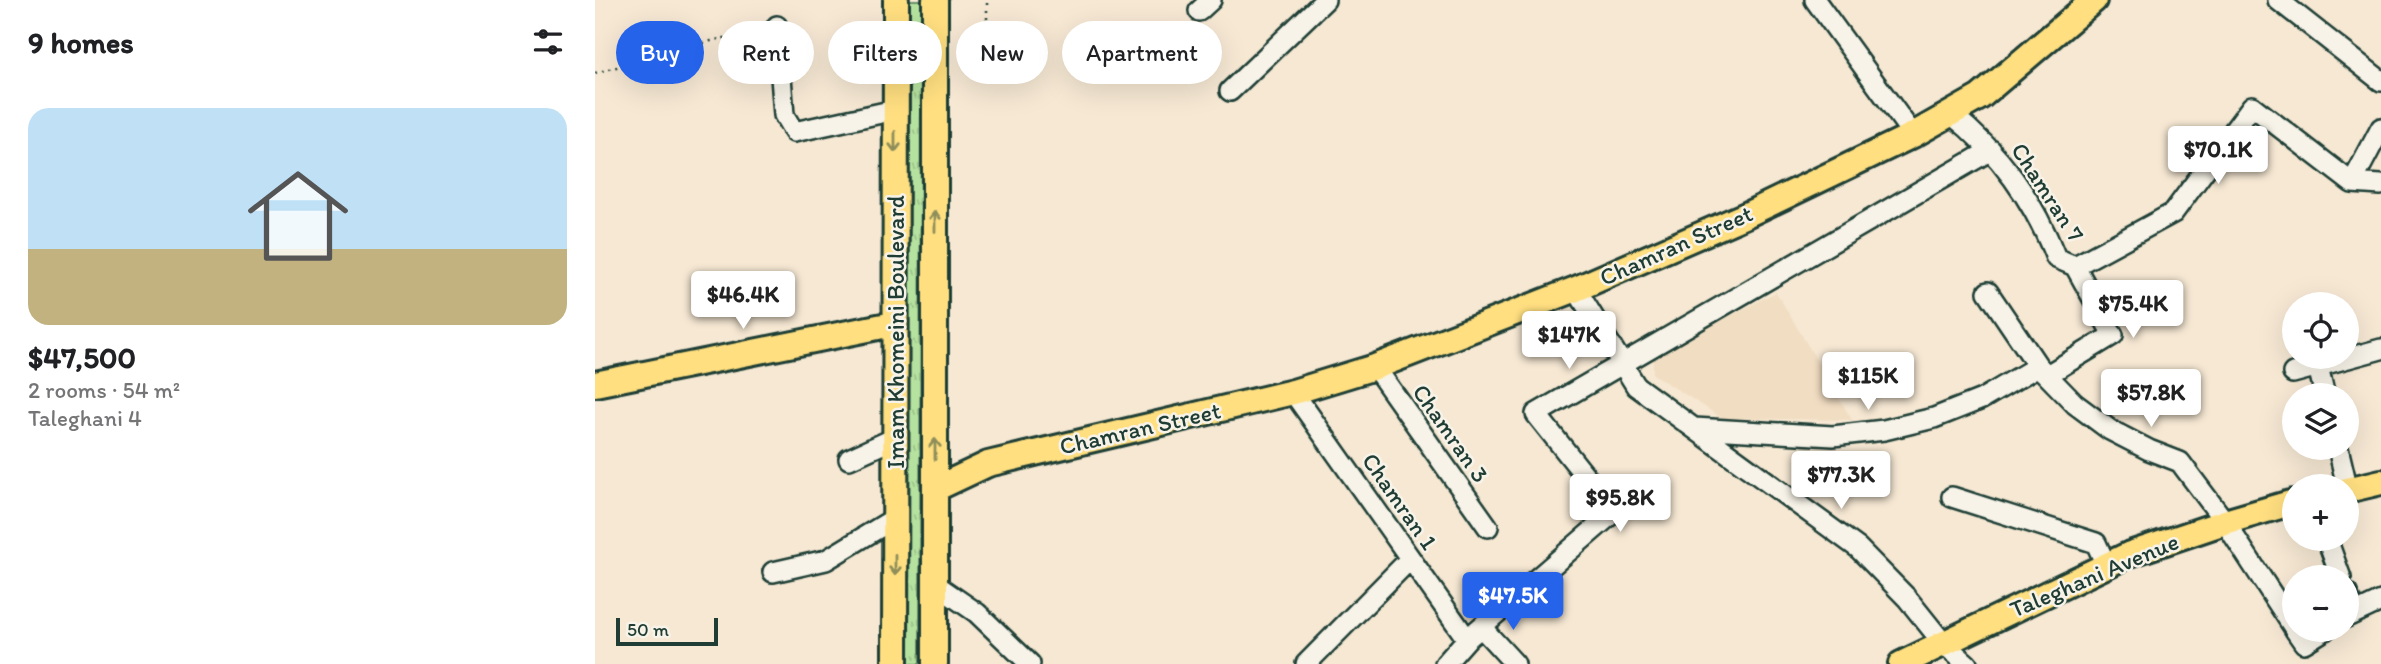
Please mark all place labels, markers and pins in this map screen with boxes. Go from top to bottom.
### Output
pin: $70.1K [2161,127,2275,186]
pin: $46.4K [686,272,800,331]
pin: $75.4K [2076,280,2190,340]
pin: $147K [1520,312,1618,371]
pin: $115K [1819,352,1917,412]
pin: $57.8K [2094,370,2208,429]
pin: $77.3K [1784,452,1898,511]
pin: $95.8K [1563,475,1677,534]
pin: $47.5K [1456,572,1570,632]

